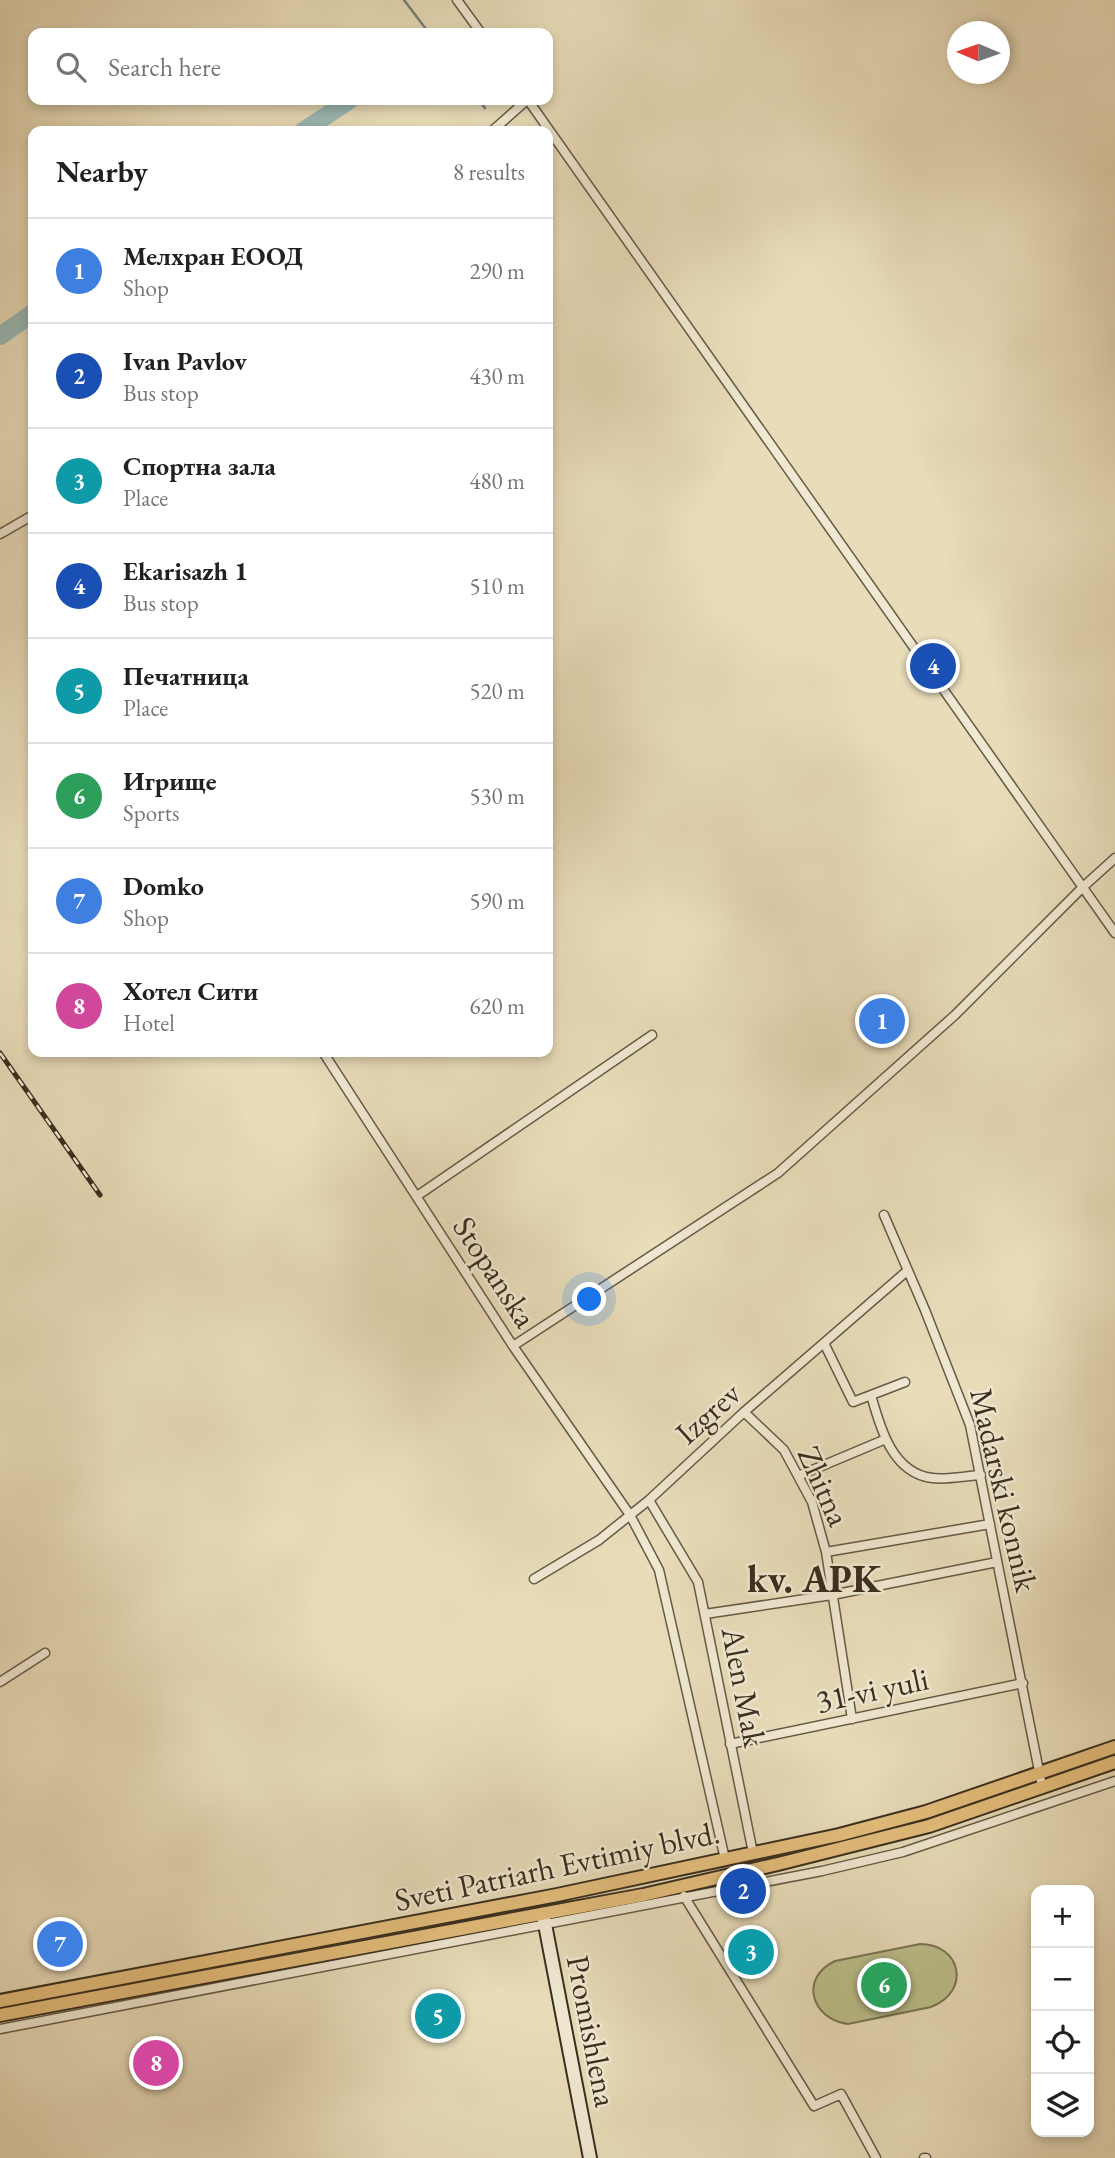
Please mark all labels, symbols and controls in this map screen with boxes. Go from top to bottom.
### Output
north arrow [947,21,1010,84]
search box [28,28,553,105]
icon: search [52,48,90,86]
text: Search here [108,50,221,84]
text: Nearby [56,152,148,191]
text: 8 results [453,157,525,187]
text: Мелхран ЕООД [123,239,303,273]
text: 1 [73,256,85,286]
text: 290 m [469,256,525,286]
text: Shop [123,273,169,303]
text: Ivan Pavlov [123,344,247,378]
text: 2 [73,361,85,391]
text: 430 m [469,361,525,391]
text: Bus stop [123,378,199,408]
text: Спортна зала [123,449,276,483]
text: 3 [73,466,85,496]
text: 480 m [469,466,525,496]
text: Place [123,483,168,513]
text: Ekarisazh 1 [123,554,248,588]
text: 4 [73,571,85,601]
text: 510 m [469,571,525,601]
text: Bus stop [123,588,199,618]
pin: 4 [910,640,956,692]
text: Печатница [123,659,249,693]
text: 5 [73,676,85,706]
text: 520 m [469,676,525,706]
text: Place [123,693,168,723]
text: Игрище [123,764,217,798]
text: 6 [73,781,85,811]
text: 530 m [469,781,525,811]
text: Sports [123,798,179,828]
text: Domko [123,869,204,903]
text: 7 [73,886,85,916]
text: 590 m [469,886,525,916]
text: Shop [123,903,169,933]
text: Хотел Сити [123,974,258,1008]
text: 8 [73,991,85,1021]
text: 620 m [469,991,525,1021]
pin: 1 [859,995,905,1047]
text: Hotel [123,1008,175,1038]
street label: Stopanska [443,1208,547,1336]
your location [572,1282,606,1316]
street label: Izgrev [666,1372,750,1453]
street label: Madarski konnik [960,1384,1048,1597]
street label: Zhitna [788,1439,860,1533]
district label: kv. APK [747,1554,882,1603]
street label: Alen Mak [712,1622,776,1752]
street label: 31-vi yuli [812,1658,932,1722]
street label: Sveti Patriarh Evtimiy blvd. [391,1811,723,1921]
pin: 2 [720,1865,766,1917]
map controls [1031,1885,1094,2137]
button: + [1031,1885,1094,1948]
pin: 7 [37,1918,83,1970]
pin: 3 [728,1926,774,1978]
button: − [1031,1948,1094,2011]
street label: Promishlena [557,1952,627,2111]
pin: 6 [861,1959,907,2011]
pin: 5 [415,1990,461,2042]
button: locate [1031,2011,1094,2074]
pin: 8 [133,2037,179,2089]
button: layers [1031,2074,1094,2137]

